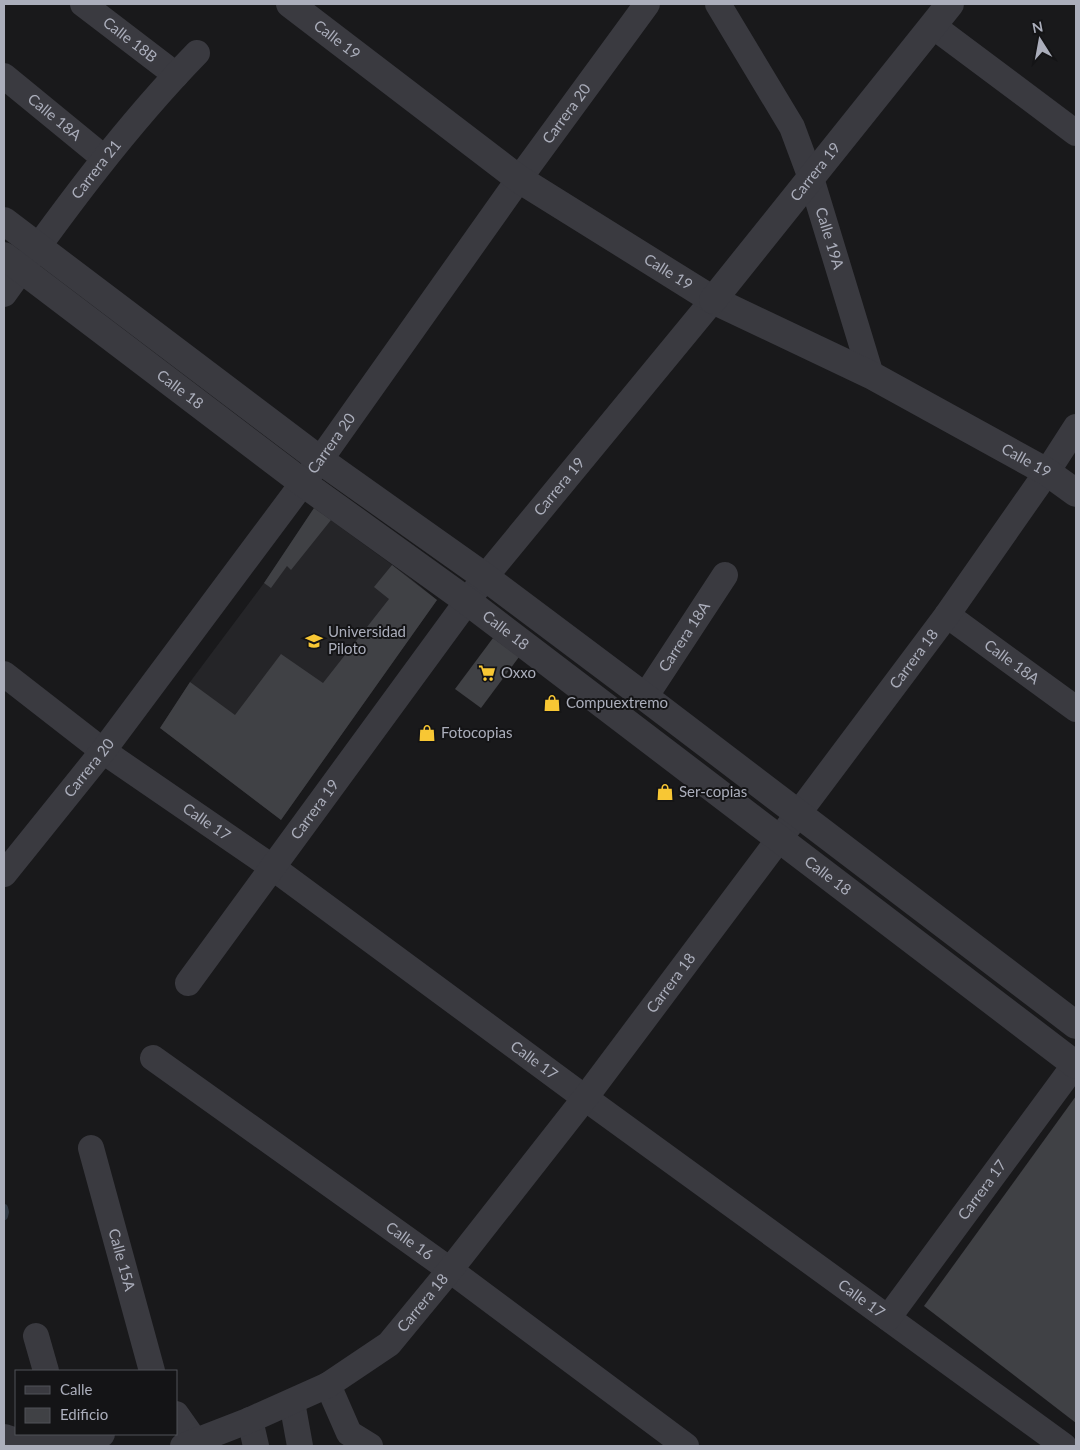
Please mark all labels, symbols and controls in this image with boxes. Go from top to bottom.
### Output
street label: Calle 18B [100,13,161,65]
north arrow [1015,15,1065,65]
street label: Calle 19 [311,16,364,63]
text: N [1031,17,1044,36]
street label: Carrera 20 [538,79,594,147]
street label: Calle 18A [24,89,86,144]
street label: Carrera 21 [67,136,124,202]
street label: Carrera 19 [786,138,844,204]
street label: Calle 19A [812,205,848,272]
street label: Calle 19 [641,249,696,293]
street label: Calle 18 [154,365,207,412]
street label: Carrera 20 [303,409,359,477]
street label: Calle 19 [999,439,1055,481]
street label: Carrera 19 [529,453,588,519]
street label: Carrera 18A [654,597,714,675]
street label: Calle 18 [479,606,533,653]
place label: Universidad Piloto [328,622,406,657]
street label: Carrera 18 [885,625,941,692]
school or university icon: Universidad Piloto [304,631,324,651]
street label: Calle 18A [981,635,1044,688]
supermarket icon: Oxxo [477,663,497,683]
place label: Oxxo [501,663,536,681]
shop icon: Compuextremo [542,693,562,713]
place label: Compuextremo [566,693,668,711]
shop icon: Fotocopias [417,723,437,743]
place label: Fotocopias [441,723,513,741]
street label: Carrera 20 [60,734,117,800]
street label: Carrera 19 [286,775,342,842]
shop icon: Ser-copias [655,782,675,802]
place label: Ser-copias [679,782,747,800]
street label: Calle 17 [180,799,235,844]
street label: Calle 18 [802,852,855,899]
street label: Carrera 18 [642,949,699,1016]
street label: Calle 17 [508,1036,562,1083]
street label: Carrera 17 [954,1156,1010,1223]
street label: Calle 16 [383,1217,437,1263]
street label: Calle 15A [105,1226,140,1294]
street label: Carrera 18 [393,1270,451,1335]
street label: Calle 17 [835,1275,889,1321]
legend [15,1370,178,1435]
text: Calle [60,1380,93,1398]
text: Edificio [60,1405,108,1423]

